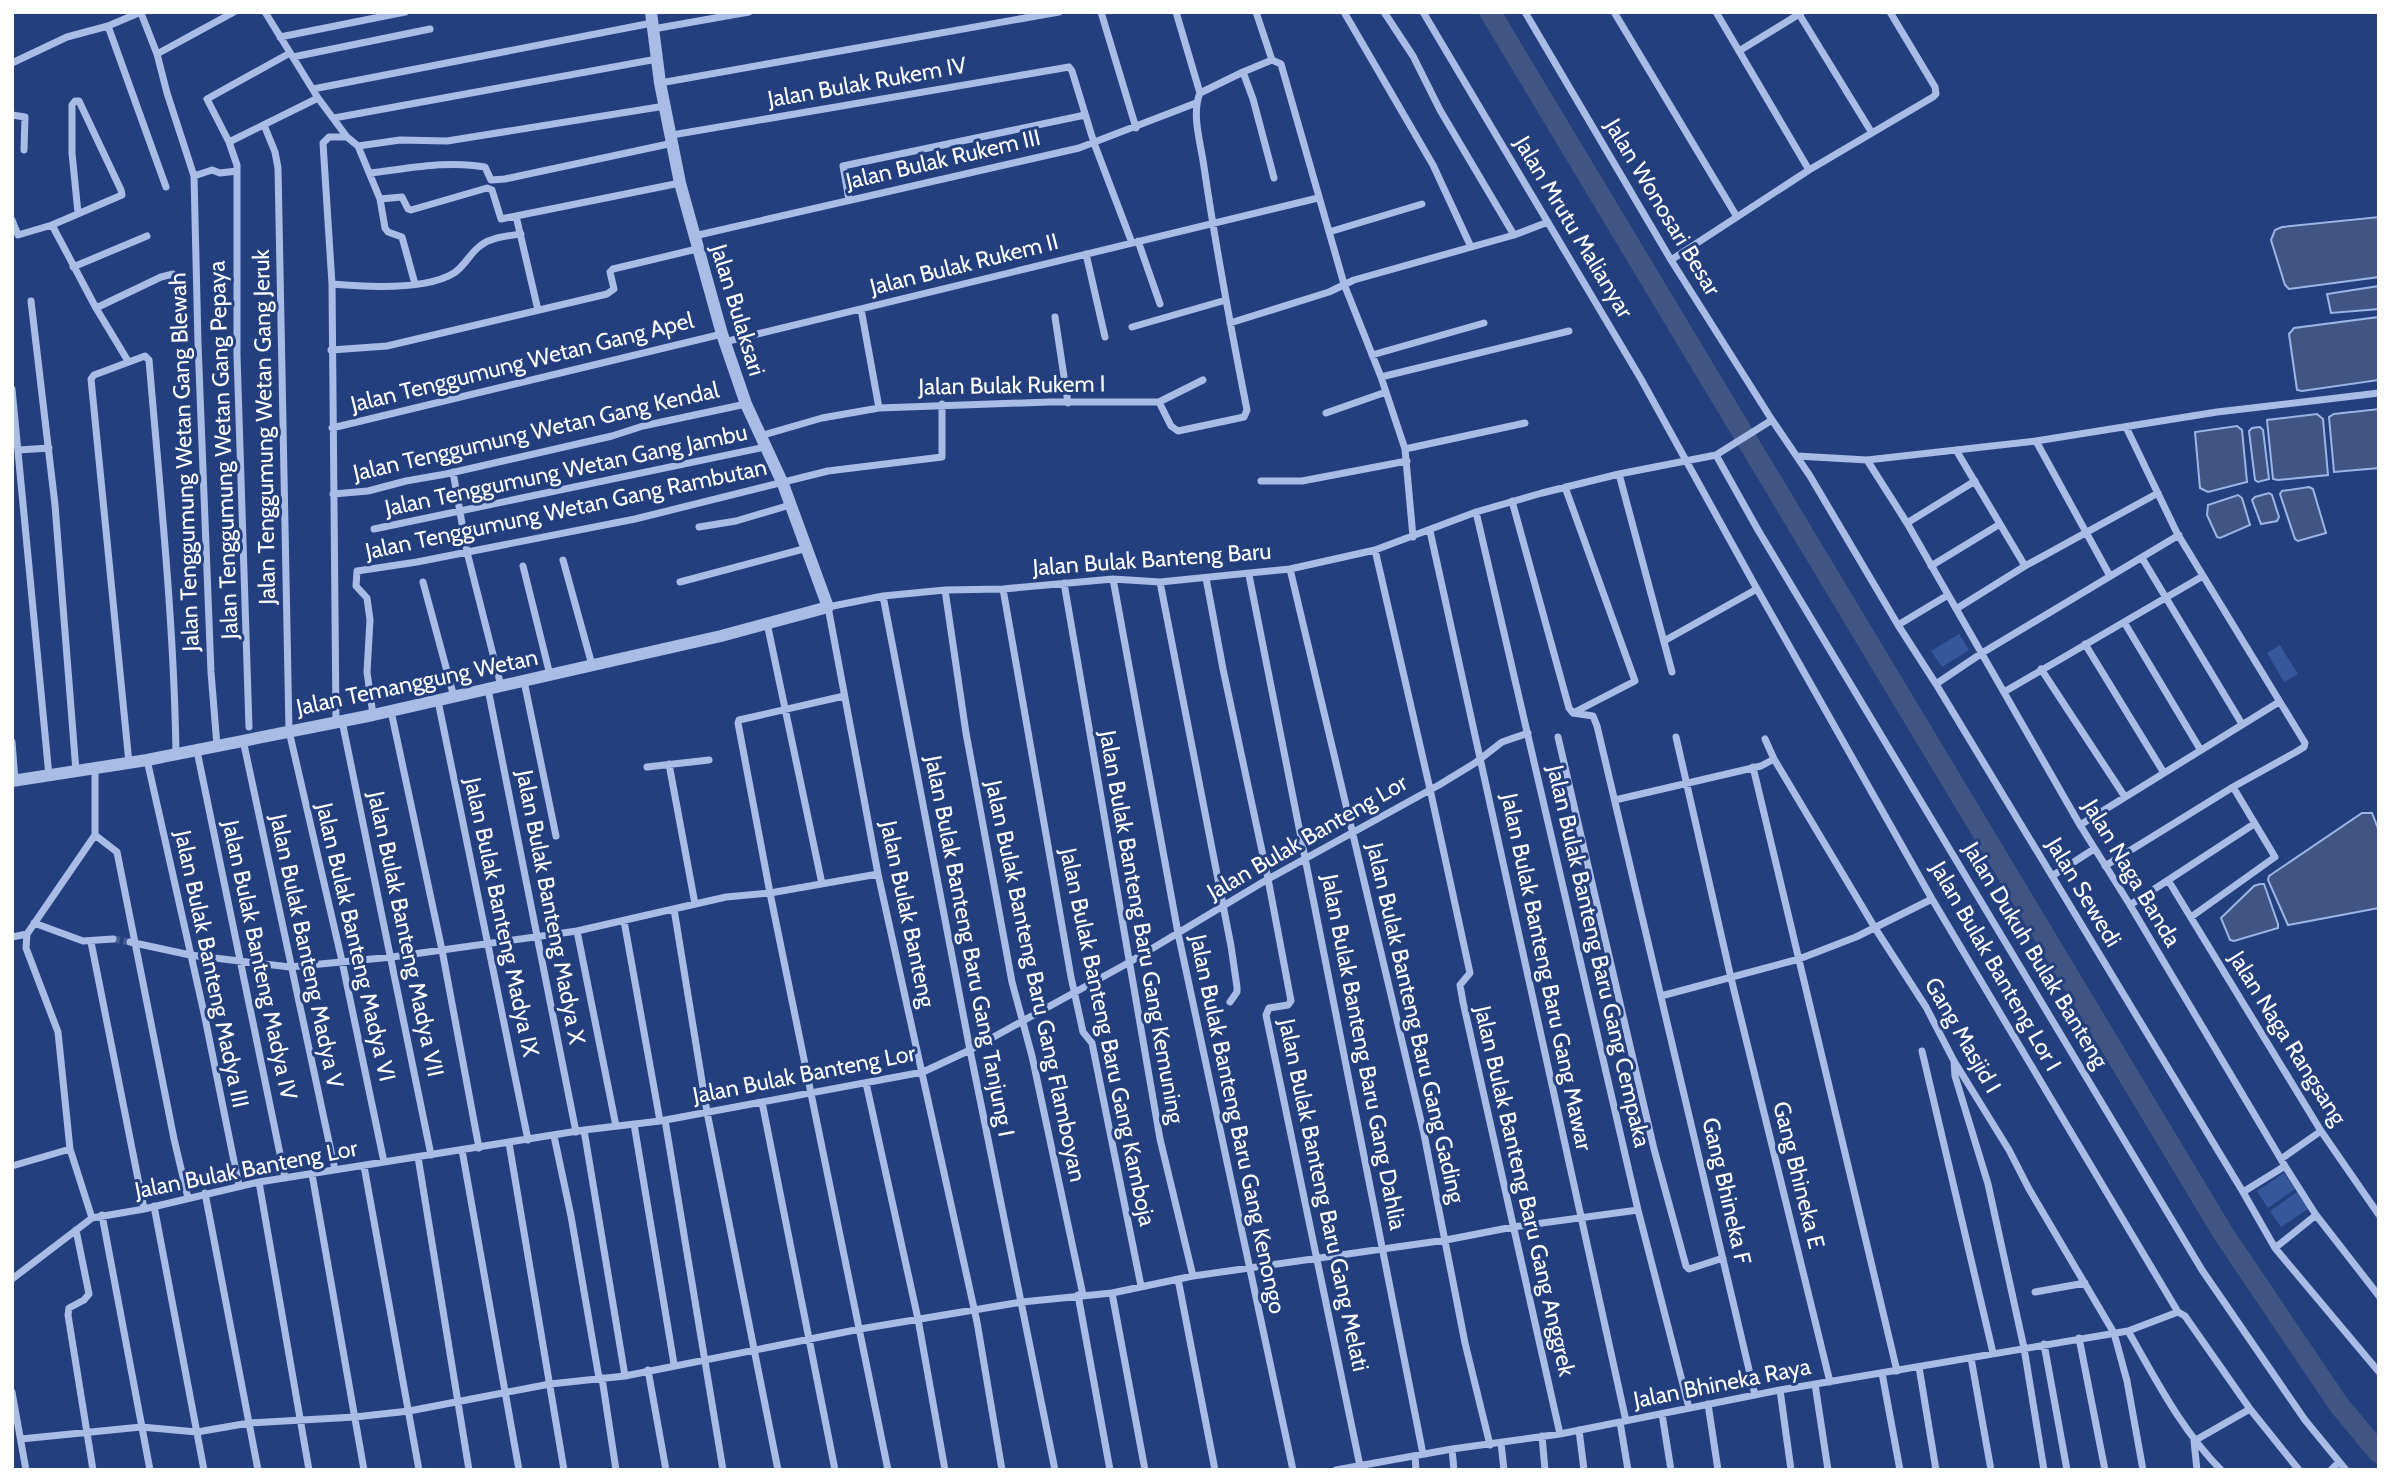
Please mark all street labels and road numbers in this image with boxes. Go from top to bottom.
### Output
street label: Jalan Bulak Rukem IV [764,51,969,113]
street label: Jalan Wonosari Besar [1599,113,1727,301]
street label: Jalan Bulak Rukem III [842,123,1043,195]
street label: Jalan Mrutu Malianyar [1508,130,1640,324]
street label: Jalan Bulak Rukem II [866,227,1061,301]
street label: Jalan Bulaksari [704,240,771,379]
street label: Jalan Tenggumung Wetan Gang Jeruk [247,248,281,606]
street label: Jalan Tenggumung Wetan Gang Pepaya [202,260,244,641]
street label: Jalan Tenggumung Wetan Gang Blewah [163,272,205,653]
street label: Jalan Tenggumung Wetan Gang Apel [347,306,697,418]
street label: Jalan Bulak Rukem I [917,369,1106,401]
street label: Jalan Tenggumung Wetan Gang Kendal [349,375,722,487]
street label: Jalan Tenggumung Wetan Gang Jambu [381,418,750,522]
street label: Jalan Tenggumung Wetan Gang Rambutan [362,453,769,566]
street label: Jalan Bulak Banteng Baru [1031,537,1272,581]
street label: Jalan Temanggung Wetan [293,643,540,721]
street label: Jalan Bulak Banteng Baru Gang Kemuning [1093,727,1190,1126]
street label: Jalan Bulak Banteng Baru Gang Tanjung I [919,752,1021,1139]
street label: Jalan Bulak Banteng Baru Gang Cempaka [1541,761,1657,1150]
street label: Jalan Bulak Banteng Madya X [510,766,591,1047]
street label: Jalan Bulak Banteng Lor [1201,768,1413,906]
street label: Jalan Bulak Banteng Madya IX [459,774,545,1059]
street label: Jalan Bulak Banteng Baru Gang Flamboyan [980,777,1092,1184]
street label: Jalan Bulak Banteng Madya VII [362,788,450,1079]
street label: Jalan Bulak Banteng Baru Gang Mawar [1495,790,1599,1154]
street label: Jalan Naga Banda [2076,793,2187,952]
street label: Jalan Bulak Banteng Madya VI [310,799,402,1084]
street label: Jalan Bulak Banteng Madya V [264,811,350,1090]
street label: Jalan Bulak Banteng Madya IV [216,817,303,1102]
street label: Jalan Bulak Banteng [874,817,942,1010]
street label: Jalan Bulak Banteng Madya III [169,827,255,1110]
street label: Jalan Sewedi [2040,831,2128,952]
street label: Jalan Dukuh Bulak Banteng [1957,836,2115,1074]
street label: Jalan Bulak Banteng Baru Gang Gading [1361,839,1471,1206]
street label: Jalan Bulak Banteng Baru Gang Kamboja [1054,844,1162,1229]
street label: Jalan Bulak Banteng Lor I [1924,855,2067,1076]
street label: Jalan Bulak Banteng Baru Gang Dahlia [1316,871,1412,1232]
street label: Jalan Bulak Banteng Baru Gang Kenongo [1184,931,1292,1316]
street label: Jalan Naga Rangsang [2223,945,2353,1131]
street label: Gang Masjid I [1919,972,2007,1098]
street label: Jalan Bulak Banteng Baru Gang Anggrek [1468,1002,1581,1380]
street label: Jalan Bulak Banteng Baru Gang Melati [1273,1015,1375,1374]
street label: Jalan Bulak Banteng Lor [689,1039,918,1110]
street label: Gang Bhineka E [1767,1098,1831,1252]
street label: Gang Bhineka F [1696,1115,1758,1267]
street label: Jalan Bulak Banteng Lor [131,1134,360,1205]
street label: Jalan Bhineka Raya [1630,1352,1813,1414]

